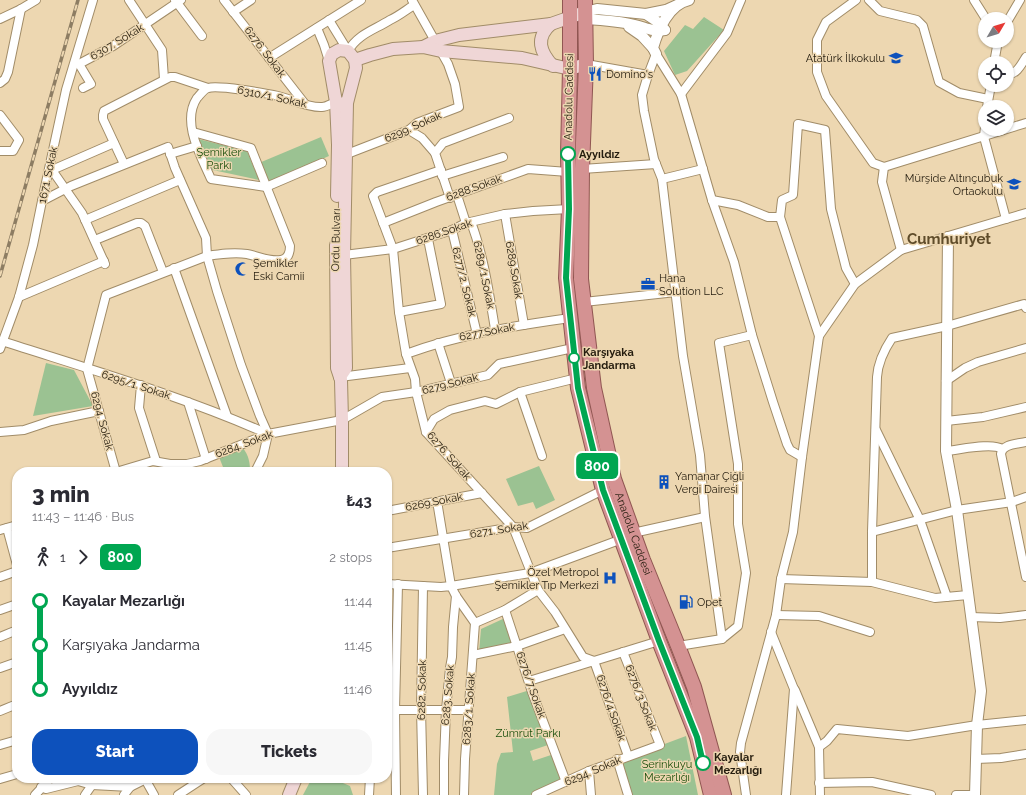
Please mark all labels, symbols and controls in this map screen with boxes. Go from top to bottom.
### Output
north arrow [978,12,1014,48]
map controls [978,12,1014,136]
street label: 6307. Sokak [88,21,146,63]
street label: 6276. Sokak [242,24,289,80]
school or university icon: Atatürk İlkokulu [888,50,904,66]
place label: Atatürk İlkokulu [806,52,885,65]
street label: Anadolu Caddesi [562,53,576,141]
button: locate [978,56,1014,92]
restaurant icon: Domino's [587,66,603,82]
place label: Domino's [606,68,653,81]
street label: 6310/1. Sokak [236,83,308,111]
button: layers [978,100,1014,136]
street label: 6299. Sokak [382,109,444,145]
street label: 1671. Sokak [36,145,60,205]
park label: Şemikler Parkı [197,146,242,172]
marker: Ayyıldız [560,146,576,162]
place label: Ayyıldız [579,148,620,161]
street label: 6288.Sokak [444,172,504,204]
place label: Mürşide Altınçubuk Ortaokulu [905,172,1003,198]
school or university icon: Mürşide Altınçubuk Ortaokulu [1006,176,1022,192]
street label: Ordu Bulvarı [329,209,343,271]
street label: 6286.Sokak [414,216,474,248]
district label: Cumhuriyet [907,230,991,248]
street label: 6289/1.Sokak [470,240,498,310]
street label: 6289.Sokak [503,240,525,300]
street label: 6277/2. Sokak [449,246,479,318]
place label: Şemikler Eski Camii [253,257,304,283]
mosque icon: Şemikler Eski Camii [234,261,250,277]
place label: Hana Solution LLC [659,272,724,298]
office icon: Hana Solution LLC [640,276,656,292]
street label: 6277.Sokak [458,320,516,344]
place label: Karşıyaka Jandarma [583,346,635,372]
marker: Karşıyaka Jandarma [568,352,580,364]
street label: 6295/1. Sokak [100,368,172,402]
street label: 6279.Sokak [420,371,480,397]
street label: 6294. Sokak [88,390,116,452]
street label: 6284. Sokak [213,427,275,460]
street label: 6276. Sokak [424,429,474,483]
line badge: 800 [574,453,620,479]
text: 800 [584,458,610,474]
place label: Yamanar Çiğli Vergi Dairesi [675,470,744,496]
building icon: Yamanar Çiğli Vergi Dairesi [656,474,672,490]
text: 3 min [32,481,90,507]
street label: 6269.Sokak [404,490,464,514]
street label: Anadolu Caddesi [613,490,655,577]
text: ₺43 [346,492,372,510]
text: 11:43 – 11:46 · Bus [32,509,134,524]
street label: 6271. Sokak [469,519,529,541]
icon: walk [32,546,54,568]
icon: forward [72,546,94,568]
text: 800 [108,549,133,565]
text: 1 [60,550,66,565]
text: 2 stops [329,550,372,565]
place label: Özel Metropol Şemikler Tıp Merkezi [495,566,599,592]
hospital icon: Özel Metropol Şemikler Tıp Merkezi [602,570,618,586]
text: Kayalar Mezarlığı [62,592,185,610]
text: 11:44 [344,594,372,609]
fuel station icon: Opet [678,594,694,610]
place label: Opet [697,596,722,609]
text: Karşıyaka Jandarma [62,636,200,654]
text: 11:45 [344,638,372,653]
street label: 6276/7.Sokak [514,650,549,720]
street label: 6282. Sokak [415,660,429,720]
street label: 6276/3.Sokak [622,663,660,733]
street label: 6283. Sokak [439,664,457,726]
street label: 6283/1. Sokak [460,673,478,745]
street label: 6276/4.Sokak [594,673,629,743]
text: Ayyıldız [62,680,118,698]
text: 11:46 [343,682,372,697]
park label: Zümrüt Parkı [495,727,561,740]
button: Start [32,729,198,775]
button: Tickets [206,729,372,775]
place label: Kayalar Mezarlığı [714,751,762,777]
street label: 6294. Sokak [563,753,624,789]
marker: Kayalar Mezarlığı [695,755,711,771]
park label: Serinkuyu Mezarlığı [642,758,692,784]

